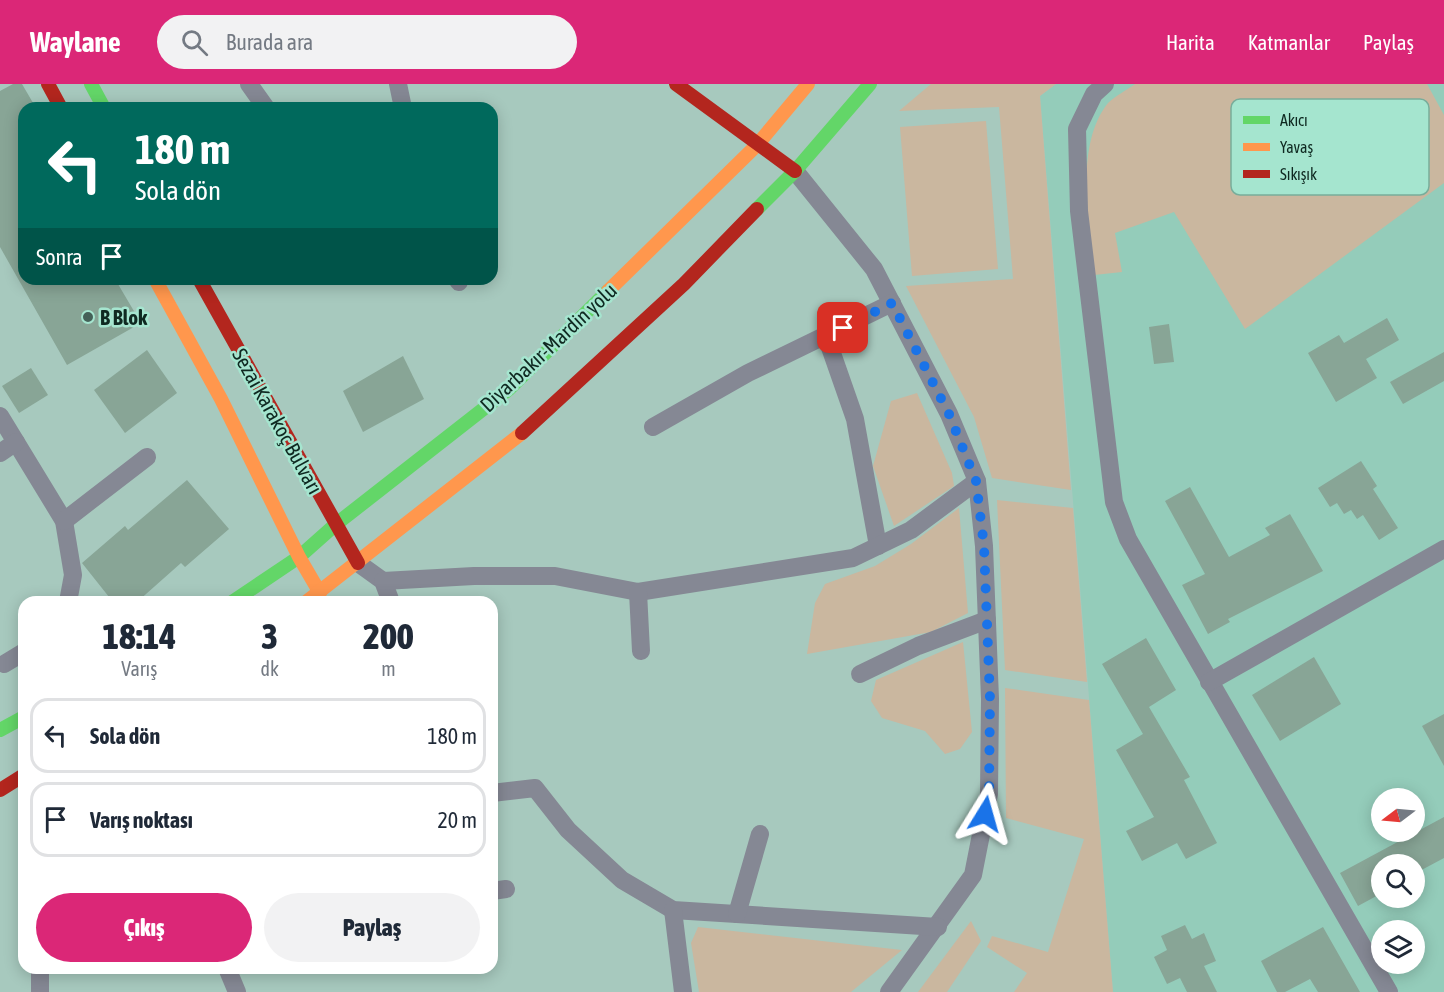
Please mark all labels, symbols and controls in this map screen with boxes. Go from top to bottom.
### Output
search box [157,15,577,69]
text: Waylane [30,26,121,58]
icon: search [178,26,211,59]
text: Burada ara [226,29,313,55]
text: Harita [1166,30,1215,54]
text: Katmanlar [1248,30,1330,54]
text: Paylaş [1363,30,1414,54]
legend [1231,99,1429,195]
text: Akıcı [1280,111,1308,129]
text: 180 m [135,125,230,173]
icon: left [36,126,114,204]
text: Yavaş [1280,138,1313,157]
text: Sıkışık [1280,165,1317,184]
text: Sola dön [135,175,221,206]
icon: arrive [95,240,128,273]
text: Sonra [36,244,83,270]
street label: Diyarbakır-Mardin yolu [475,278,621,416]
pin [817,302,868,353]
place label: B Blok [100,305,148,329]
marker: B Blok [81,310,95,324]
icon: arrive [826,311,859,344]
street label: Sezai Karakoç Bulvarı [228,344,328,498]
text: 18:14 [102,615,176,657]
text: 3 [261,615,278,657]
text: 200 [363,615,414,657]
text: Varış [121,657,157,680]
text: dk [261,657,279,680]
text: m [381,657,396,680]
icon: left [39,719,72,752]
text: Sola dön [90,723,160,749]
text: 180 m [427,723,477,749]
position arrow [953,782,1017,846]
north arrow [1371,788,1425,842]
map controls [1371,788,1425,974]
icon: arrive [39,803,72,836]
text: Varış noktası [90,807,193,833]
text: 20 m [437,807,477,833]
button: search [1371,854,1425,908]
button: Çıkış [36,893,252,962]
button: Paylaş [264,893,480,962]
button: layers [1371,920,1425,974]

